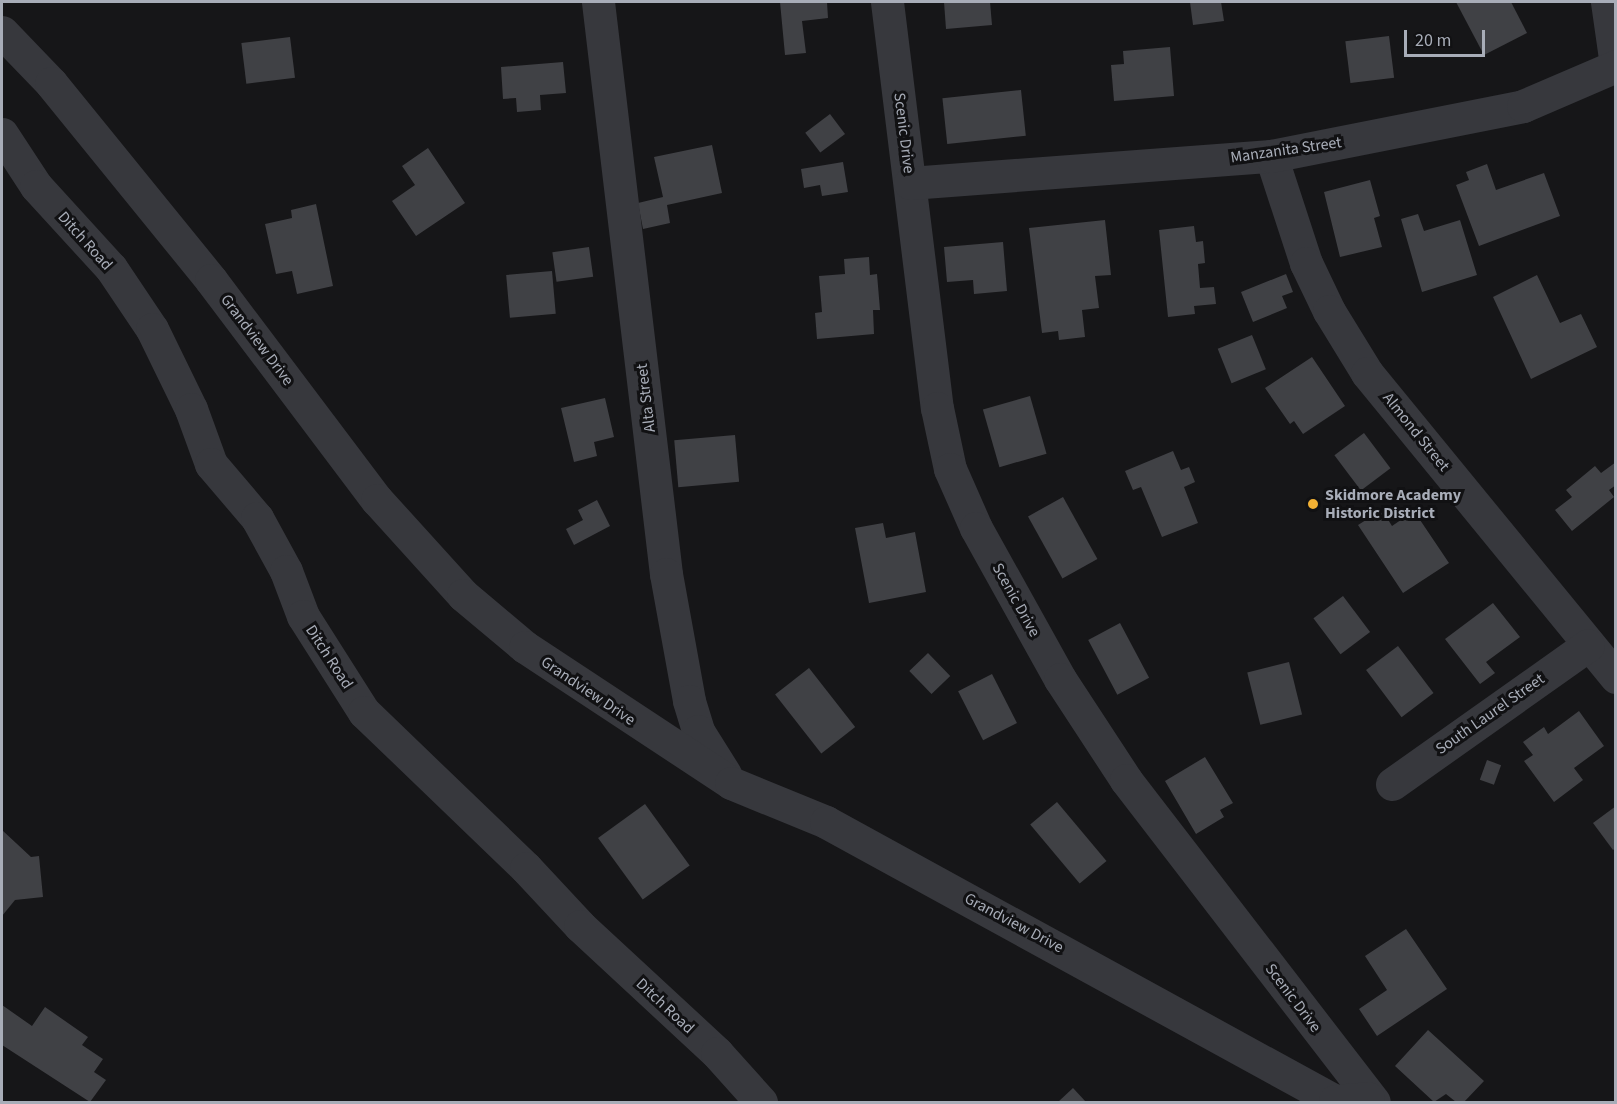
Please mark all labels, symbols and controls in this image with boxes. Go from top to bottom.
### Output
scale bar [1407,18,1488,56]
text: 20 m [1415,28,1451,53]
street label: Scenic Drive [890,91,918,175]
street label: Manzanita Street [1229,133,1343,167]
street label: Ditch Road [54,208,116,274]
street label: Grandview Drive [216,290,298,390]
street label: Alta Street [632,362,660,434]
street label: Almond Street [1378,389,1454,475]
place label: Skidmore Academy Historic District [1325,485,1461,523]
marker: Skidmore Academy Historic District [1306,497,1320,511]
street label: Scenic Drive [988,560,1044,640]
street label: Ditch Road [301,621,357,693]
street label: Grandview Drive [537,652,639,730]
street label: South Laurel Street [1432,669,1548,759]
street label: Grandview Drive [961,889,1067,957]
street label: Scenic Drive [1261,960,1325,1036]
street label: Ditch Road [632,974,698,1038]

